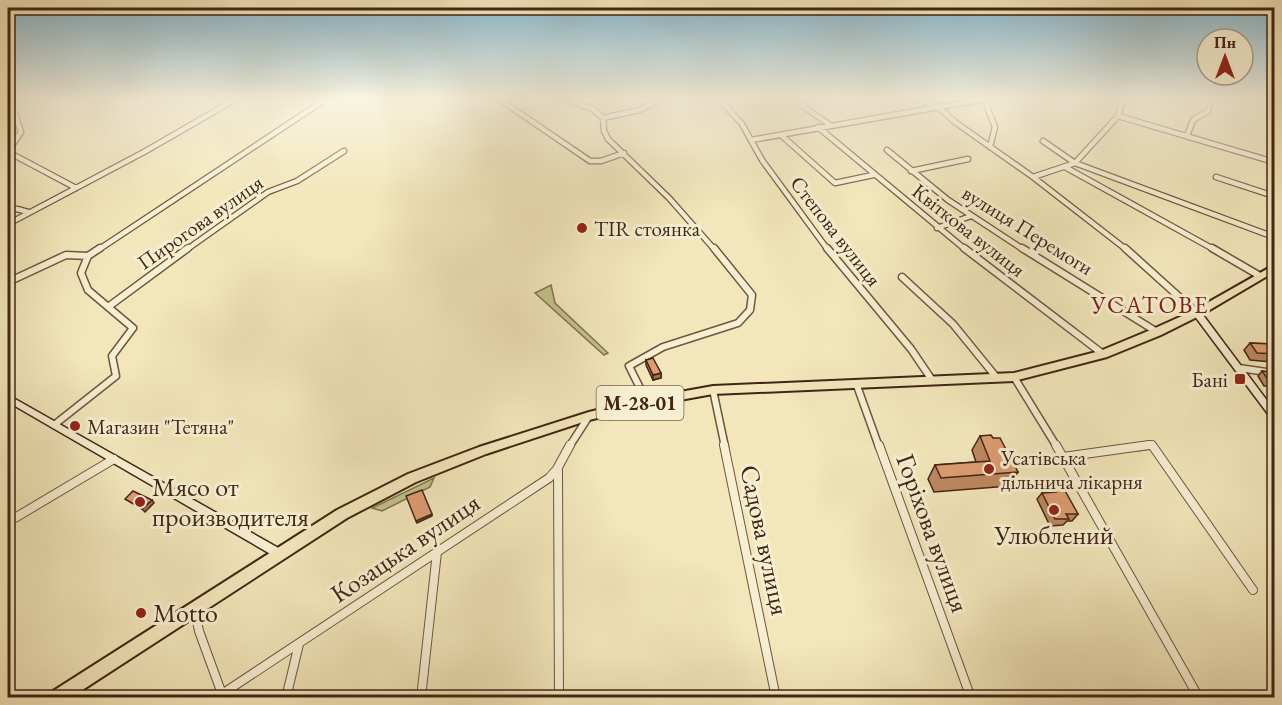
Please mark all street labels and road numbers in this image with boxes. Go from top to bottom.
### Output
street label: Пирогова вулиця [132,169,268,275]
street label: Степова вулиця [784,170,888,292]
street label: Квіткова вулиця [907,177,1031,283]
street label: вулиця Перемоги [957,179,1099,281]
road number: М-28-01 [596,386,684,420]
street label: Горіхова вулиця [889,449,977,617]
street label: Садова вулиця [732,462,798,618]
street label: Козацька вулиця [324,485,486,611]

